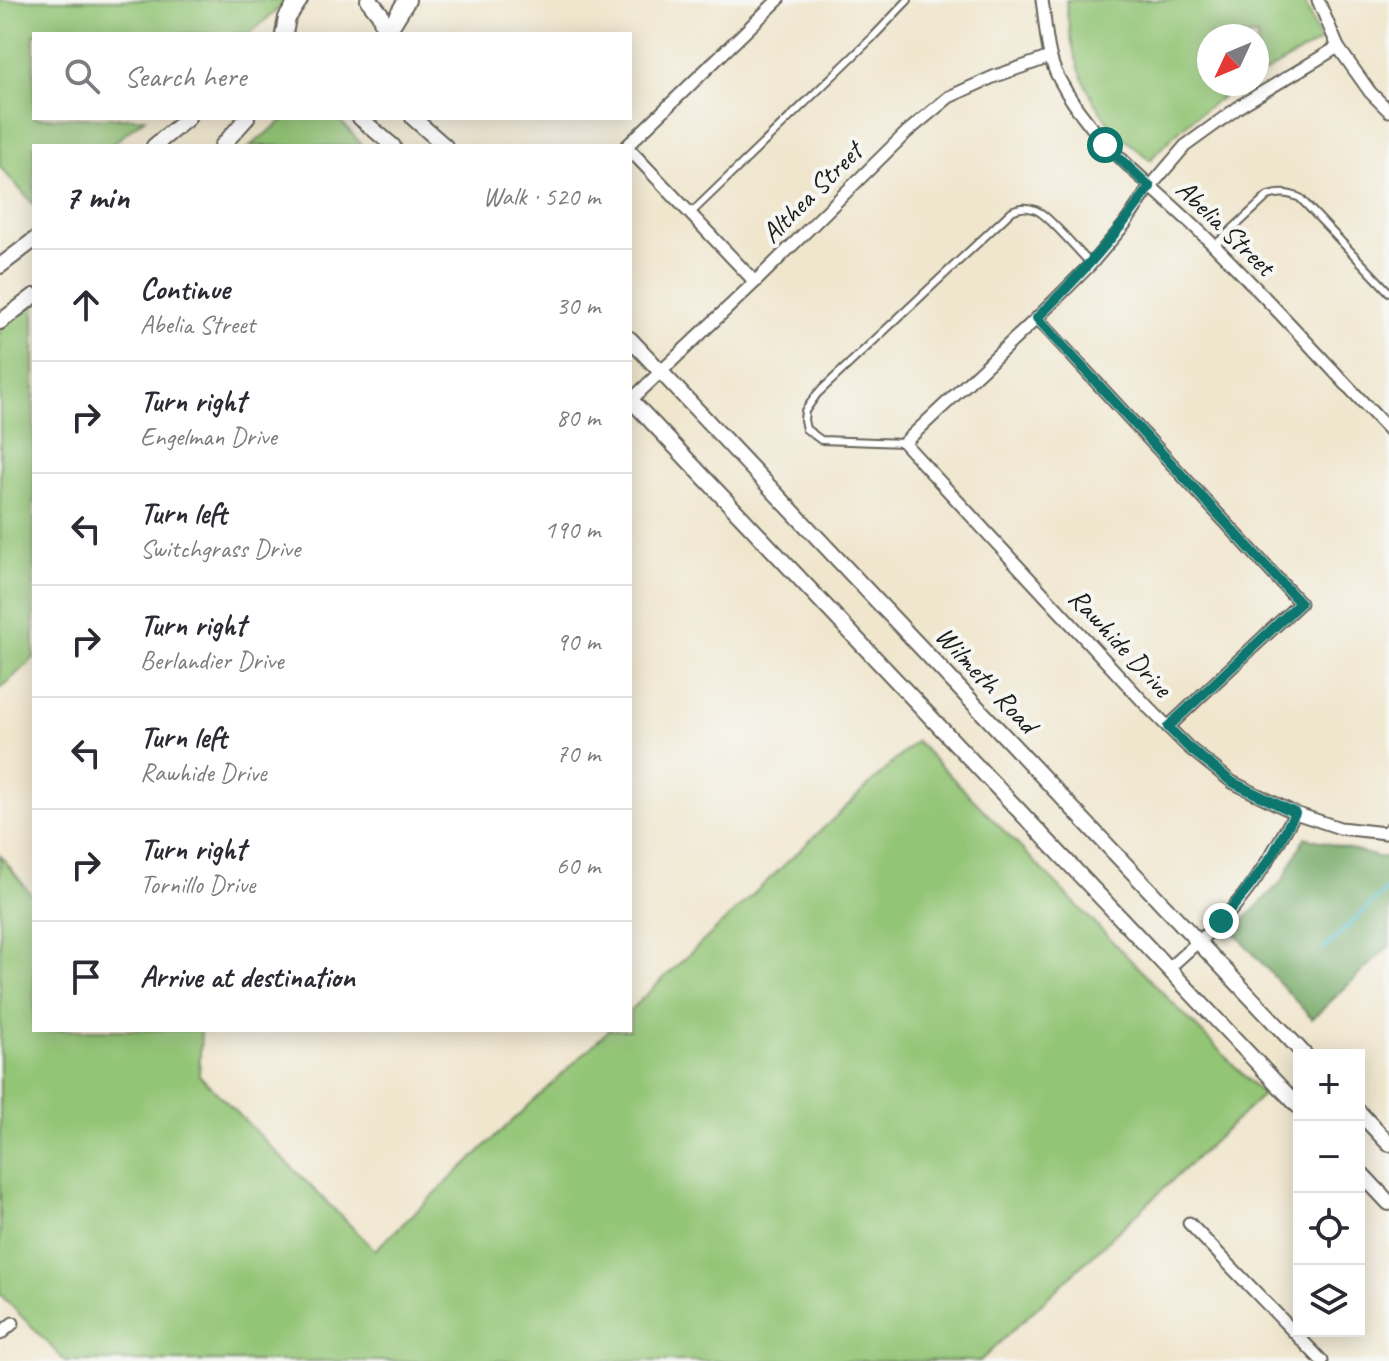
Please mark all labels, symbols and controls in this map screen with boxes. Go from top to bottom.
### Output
north arrow [1197,24,1269,96]
search box [32,32,632,120]
icon: search [60,54,104,98]
text: Search here [124,57,246,95]
route start [1087,127,1123,163]
street label: Althea Street [753,132,872,250]
street label: Abelia Street [1169,172,1284,285]
text: 7 min [64,175,129,218]
text: Walk · 520 m [483,180,600,213]
text: Continue [140,270,230,308]
icon: ahead [64,283,108,327]
text: 30 m [556,289,600,322]
text: Abelia Street [140,308,255,341]
text: Turn right [140,382,245,420]
icon: right [64,395,108,439]
text: 80 m [556,401,600,434]
text: Engelman Drive [140,420,277,453]
text: Turn left [140,494,227,532]
icon: left [64,507,108,551]
text: 190 m [544,513,600,546]
text: Switchgrass Drive [140,532,300,565]
street label: Rawhide Drive [1061,581,1181,706]
text: Turn right [140,606,245,644]
street label: Wilmeth Road [928,618,1048,743]
icon: right [64,619,108,663]
text: 90 m [556,625,600,658]
text: Berlandier Drive [140,644,283,677]
text: Turn left [140,718,227,756]
icon: left [64,731,108,775]
text: 70 m [556,737,600,770]
text: Rawhide Drive [140,756,267,789]
text: Turn right [140,830,245,868]
icon: right [64,843,108,887]
text: 60 m [556,849,600,882]
text: Tornillo Drive [140,868,255,901]
route end [1203,903,1239,939]
icon: arrive [64,955,108,999]
text: Arrive at destination [140,958,355,996]
map controls [1293,1049,1365,1337]
button: + [1293,1049,1365,1121]
button: − [1293,1121,1365,1193]
button: locate [1293,1193,1365,1265]
button: layers [1293,1265,1365,1337]

